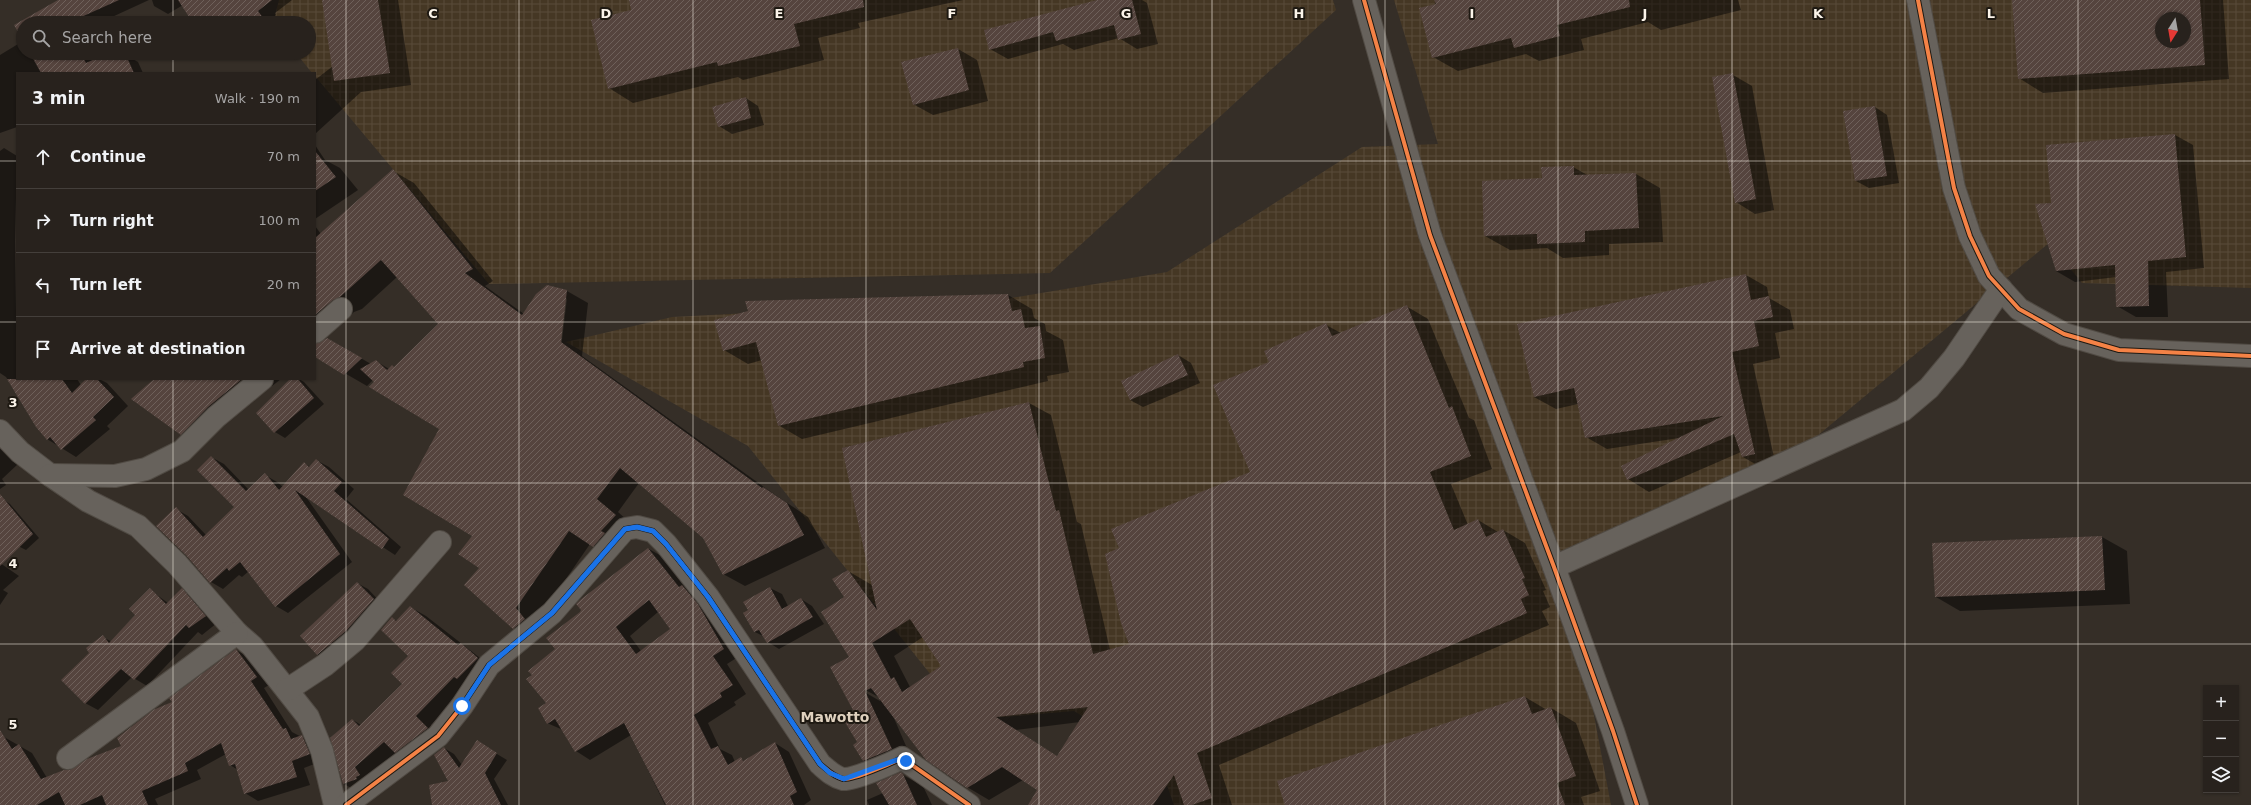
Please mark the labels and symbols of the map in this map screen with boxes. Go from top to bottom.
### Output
text: C [428,6,438,21]
text: D [601,6,612,21]
text: E [775,6,783,21]
text: F [948,6,956,21]
text: G [1121,6,1131,21]
text: H [1294,6,1304,21]
text: I [1470,6,1474,21]
text: J [1642,6,1647,21]
text: K [1813,6,1824,21]
text: L [1987,6,1995,21]
north arrow [2155,12,2191,48]
text: 3 [8,395,18,410]
text: 4 [8,556,18,571]
route start [453,697,471,715]
district label: Mawotto [801,709,870,725]
text: 5 [8,717,18,732]
route end [897,752,915,770]

